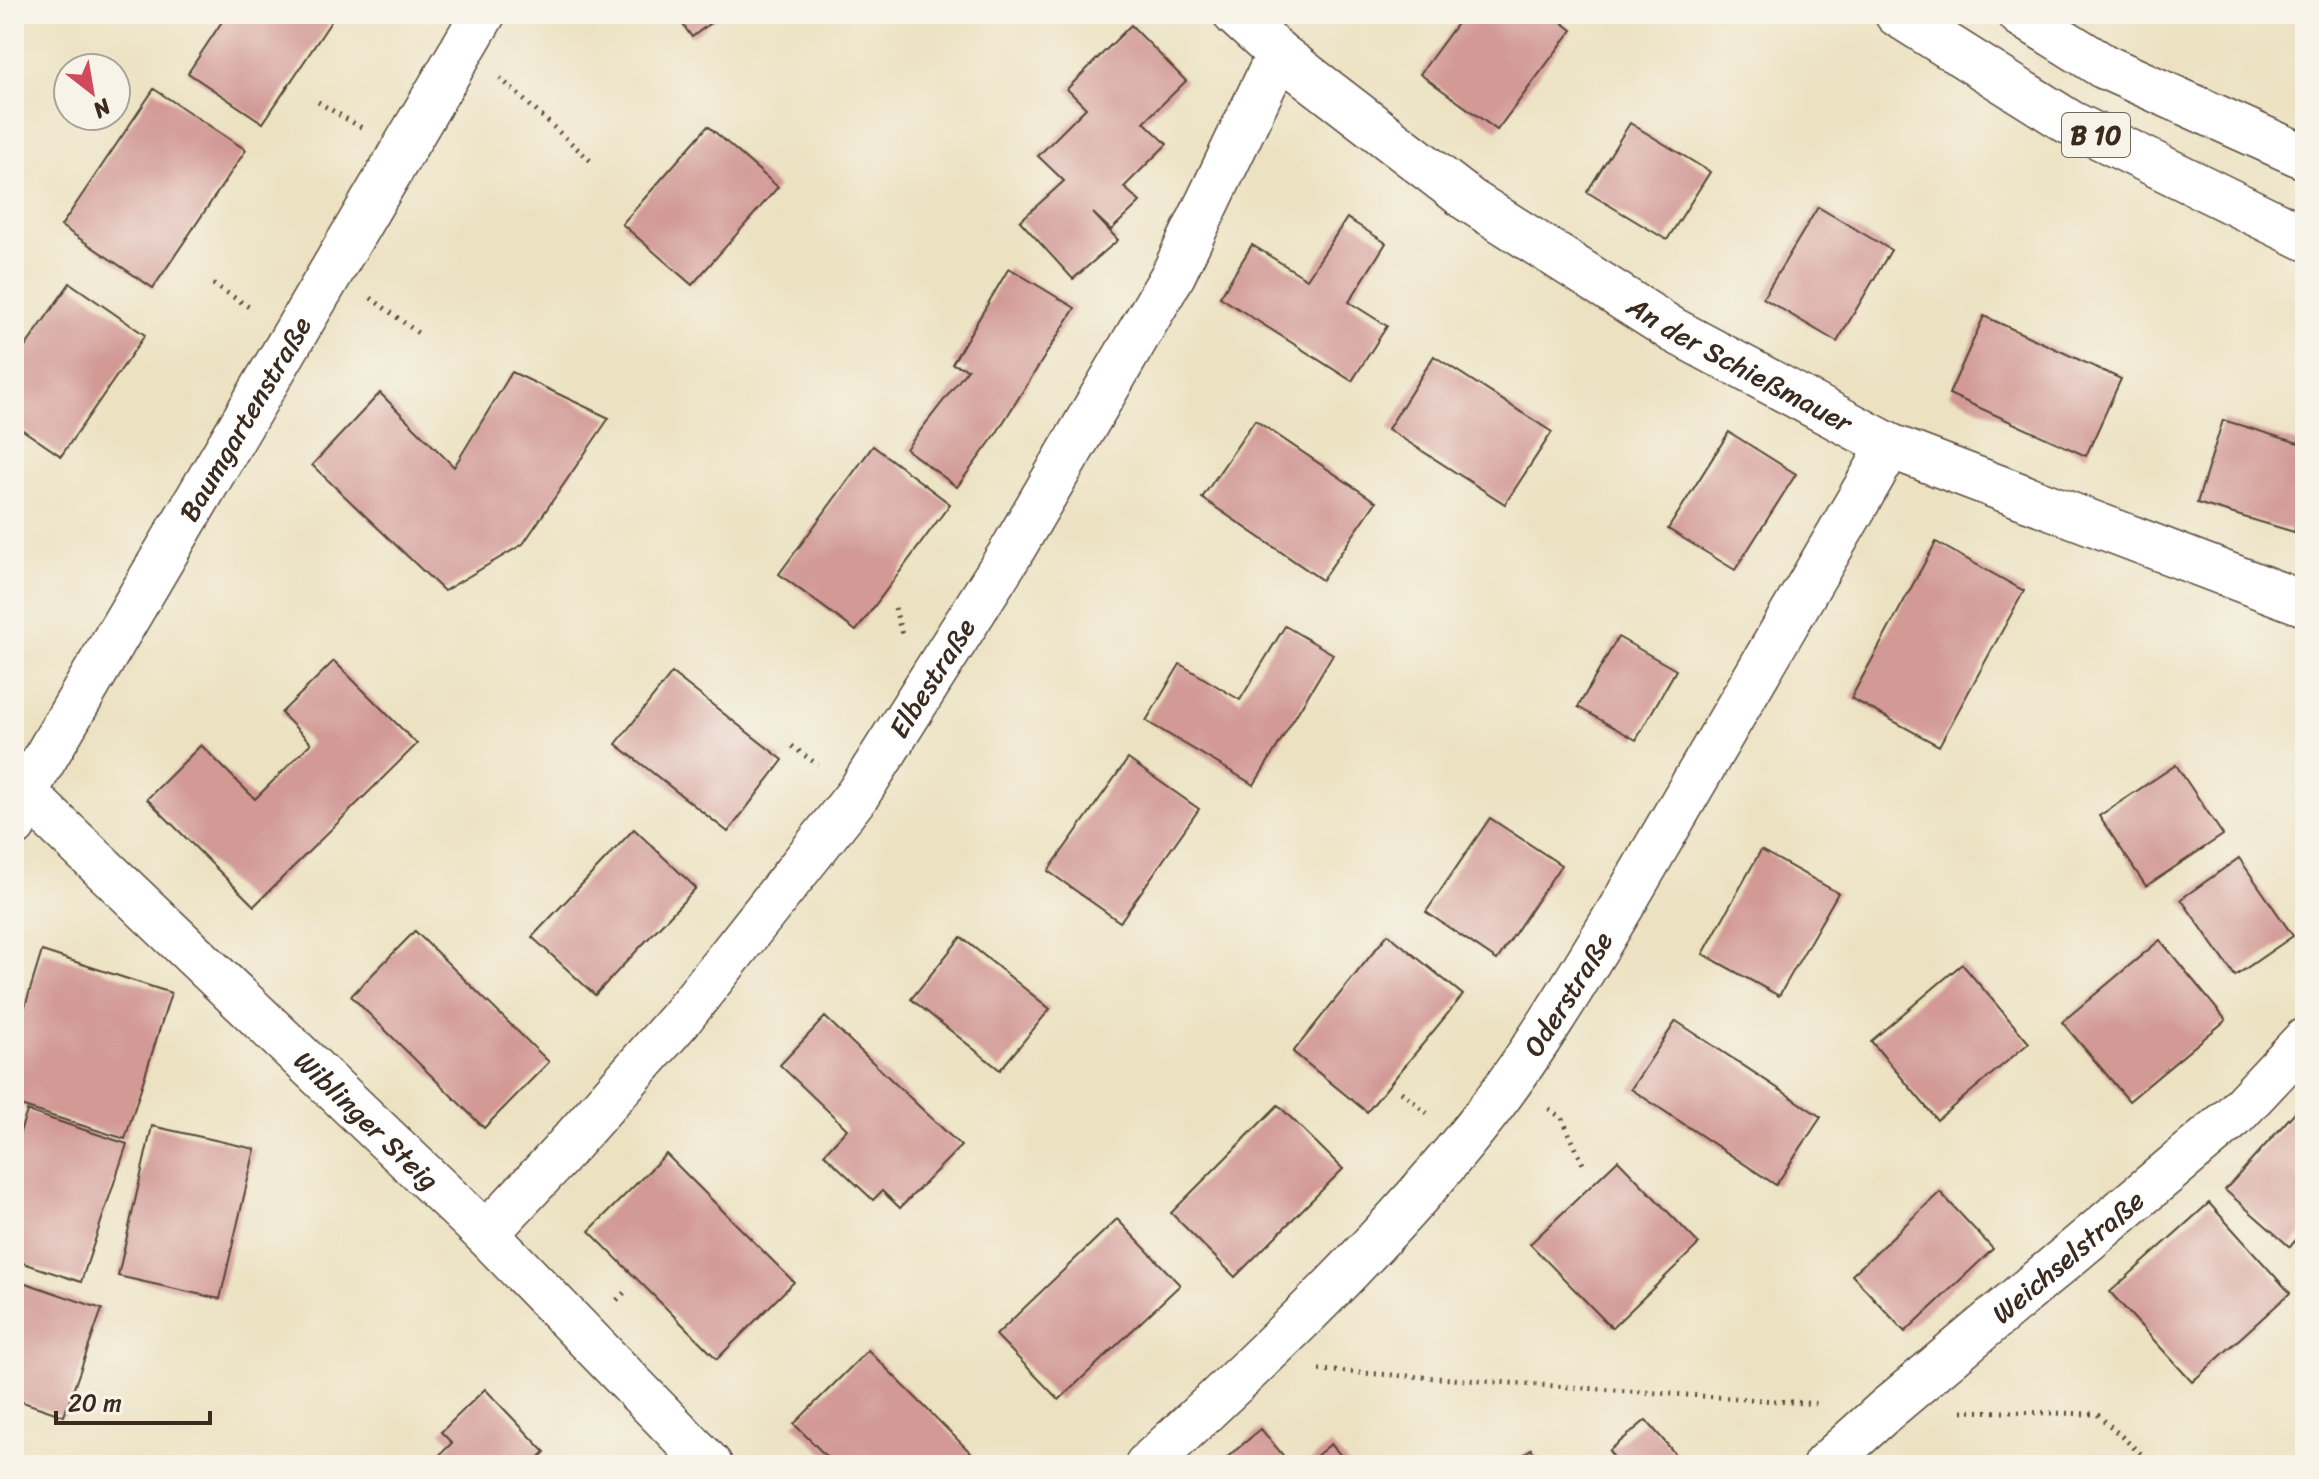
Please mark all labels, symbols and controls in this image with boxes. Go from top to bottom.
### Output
north arrow [52,52,132,132]
text: N [85,88,119,130]
road number: B 10 [2062,113,2130,157]
street label: An der Schießmauer [1616,282,1863,447]
street label: Baumgartenstraße [165,307,325,531]
street label: Elbestraße [875,608,989,748]
street label: Oderstraße [1510,921,1626,1067]
street label: Wiblinger Steig [282,1038,451,1203]
street label: Weichselstraße [1980,1177,2156,1337]
scale bar [56,1375,210,1425]
text: 20 m [68,1382,122,1424]

